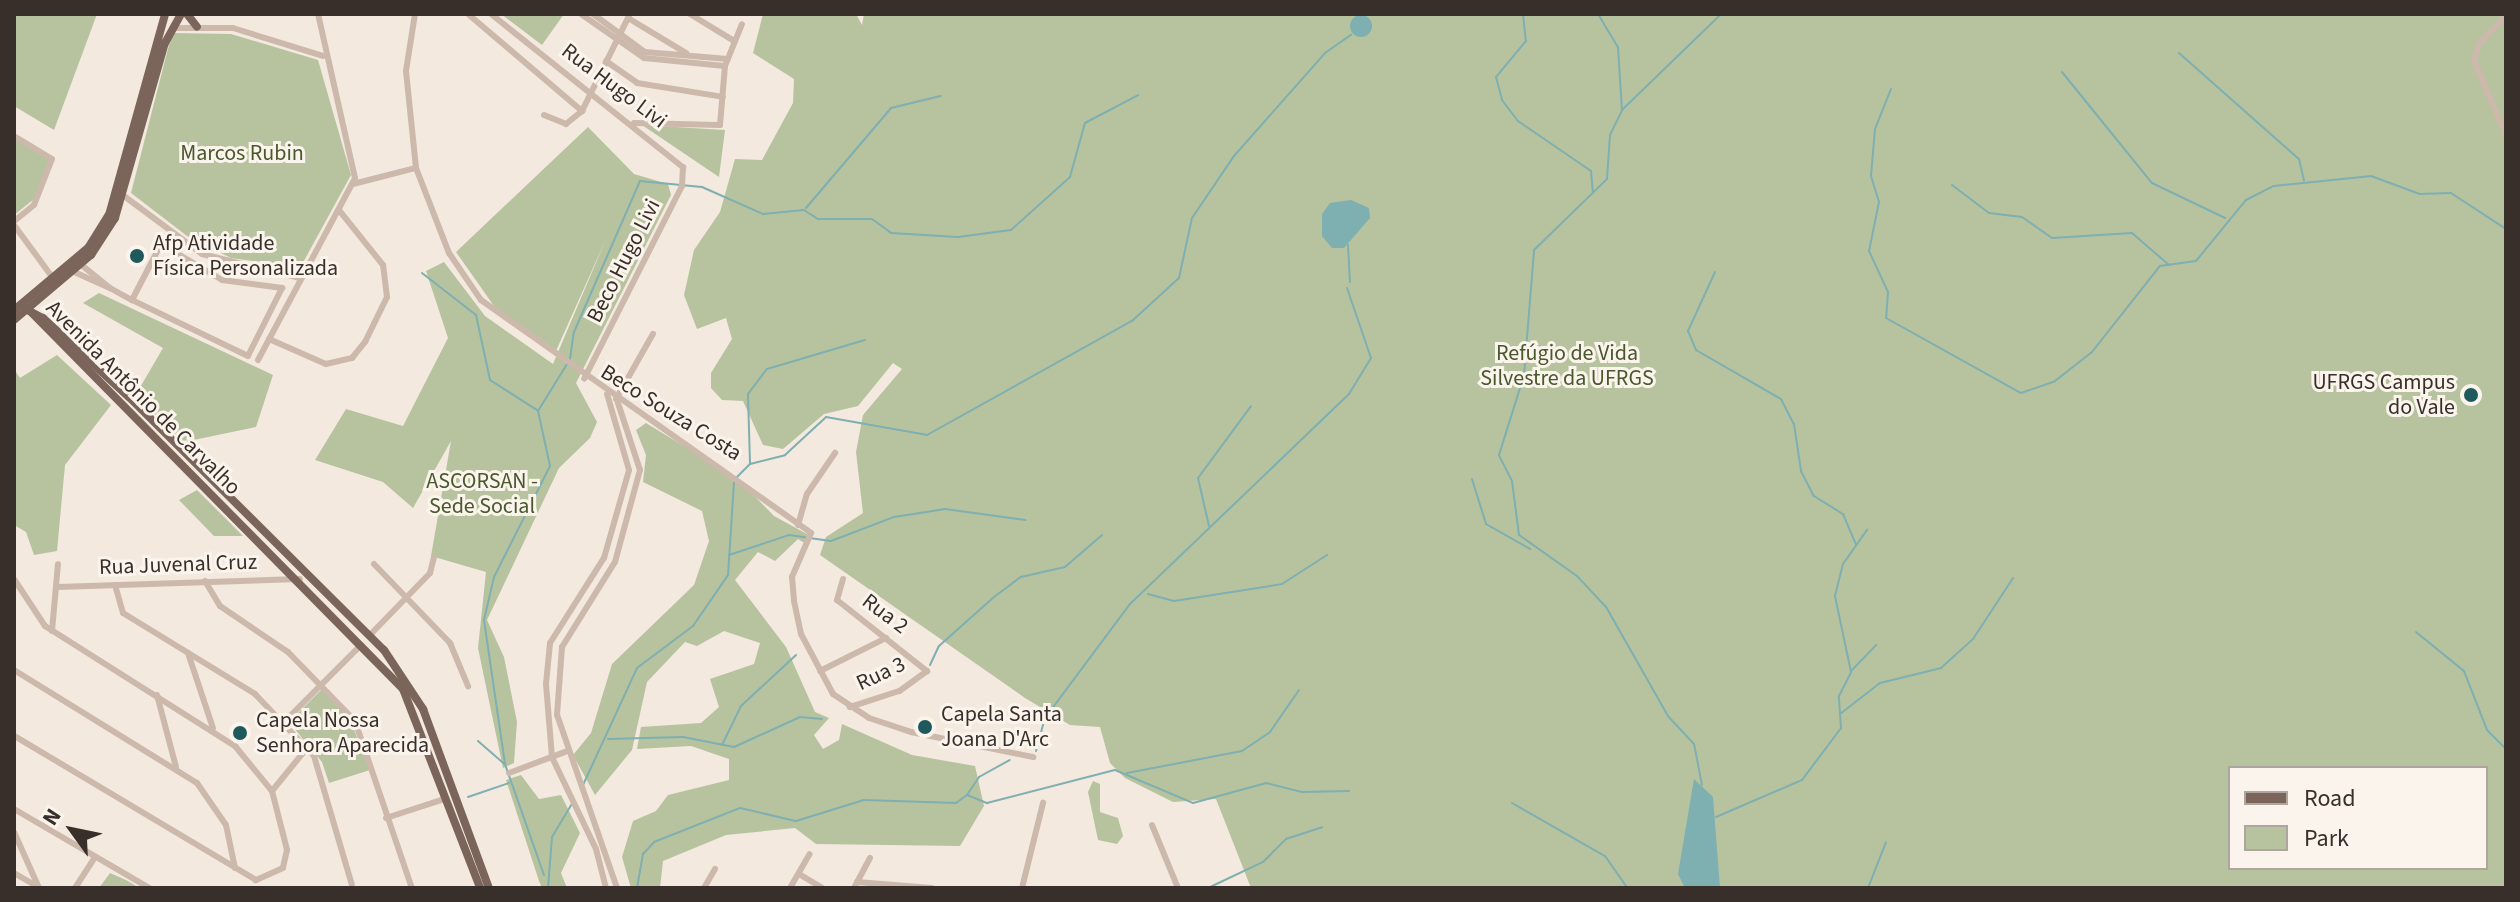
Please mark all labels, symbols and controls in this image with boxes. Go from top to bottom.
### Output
street label: Rua Hugo Livi [556,38,672,134]
park label: Marcos Rubin [180,141,304,167]
street label: Beco Hugo Livi [582,195,666,327]
place label: Afp Atividade Física Personalizada [153,230,338,282]
marker: Afp Atividade Física Personalizada [128,247,146,265]
street label: Avenida Antônio de Carvalho [40,295,246,501]
park label: Refúgio de Vida Silvestre da UFRGS [1480,340,1654,392]
street label: Beco Souza Costa [596,359,746,467]
place label: UFRGS Campus do Vale [2312,369,2455,420]
marker: UFRGS Campus do Vale [2462,386,2480,404]
park label: ASCORSAN - Sede Social [426,468,538,520]
street label: Rua Juvenal Cruz [98,549,258,581]
street label: Rua 2 [857,588,913,640]
street label: Rua 3 [852,651,910,697]
place label: Capela Santa Joana D'Arc [941,701,1062,752]
place label: Capela Nossa Senhora Aparecida [256,707,429,758]
marker: Capela Santa Joana D'Arc [916,718,934,736]
marker: Capela Nossa Senhora Aparecida [231,724,249,742]
legend [2228,766,2488,870]
text: Road [2304,781,2356,816]
north arrow [32,790,112,870]
text: N [34,802,69,832]
text: Park [2304,821,2349,856]

